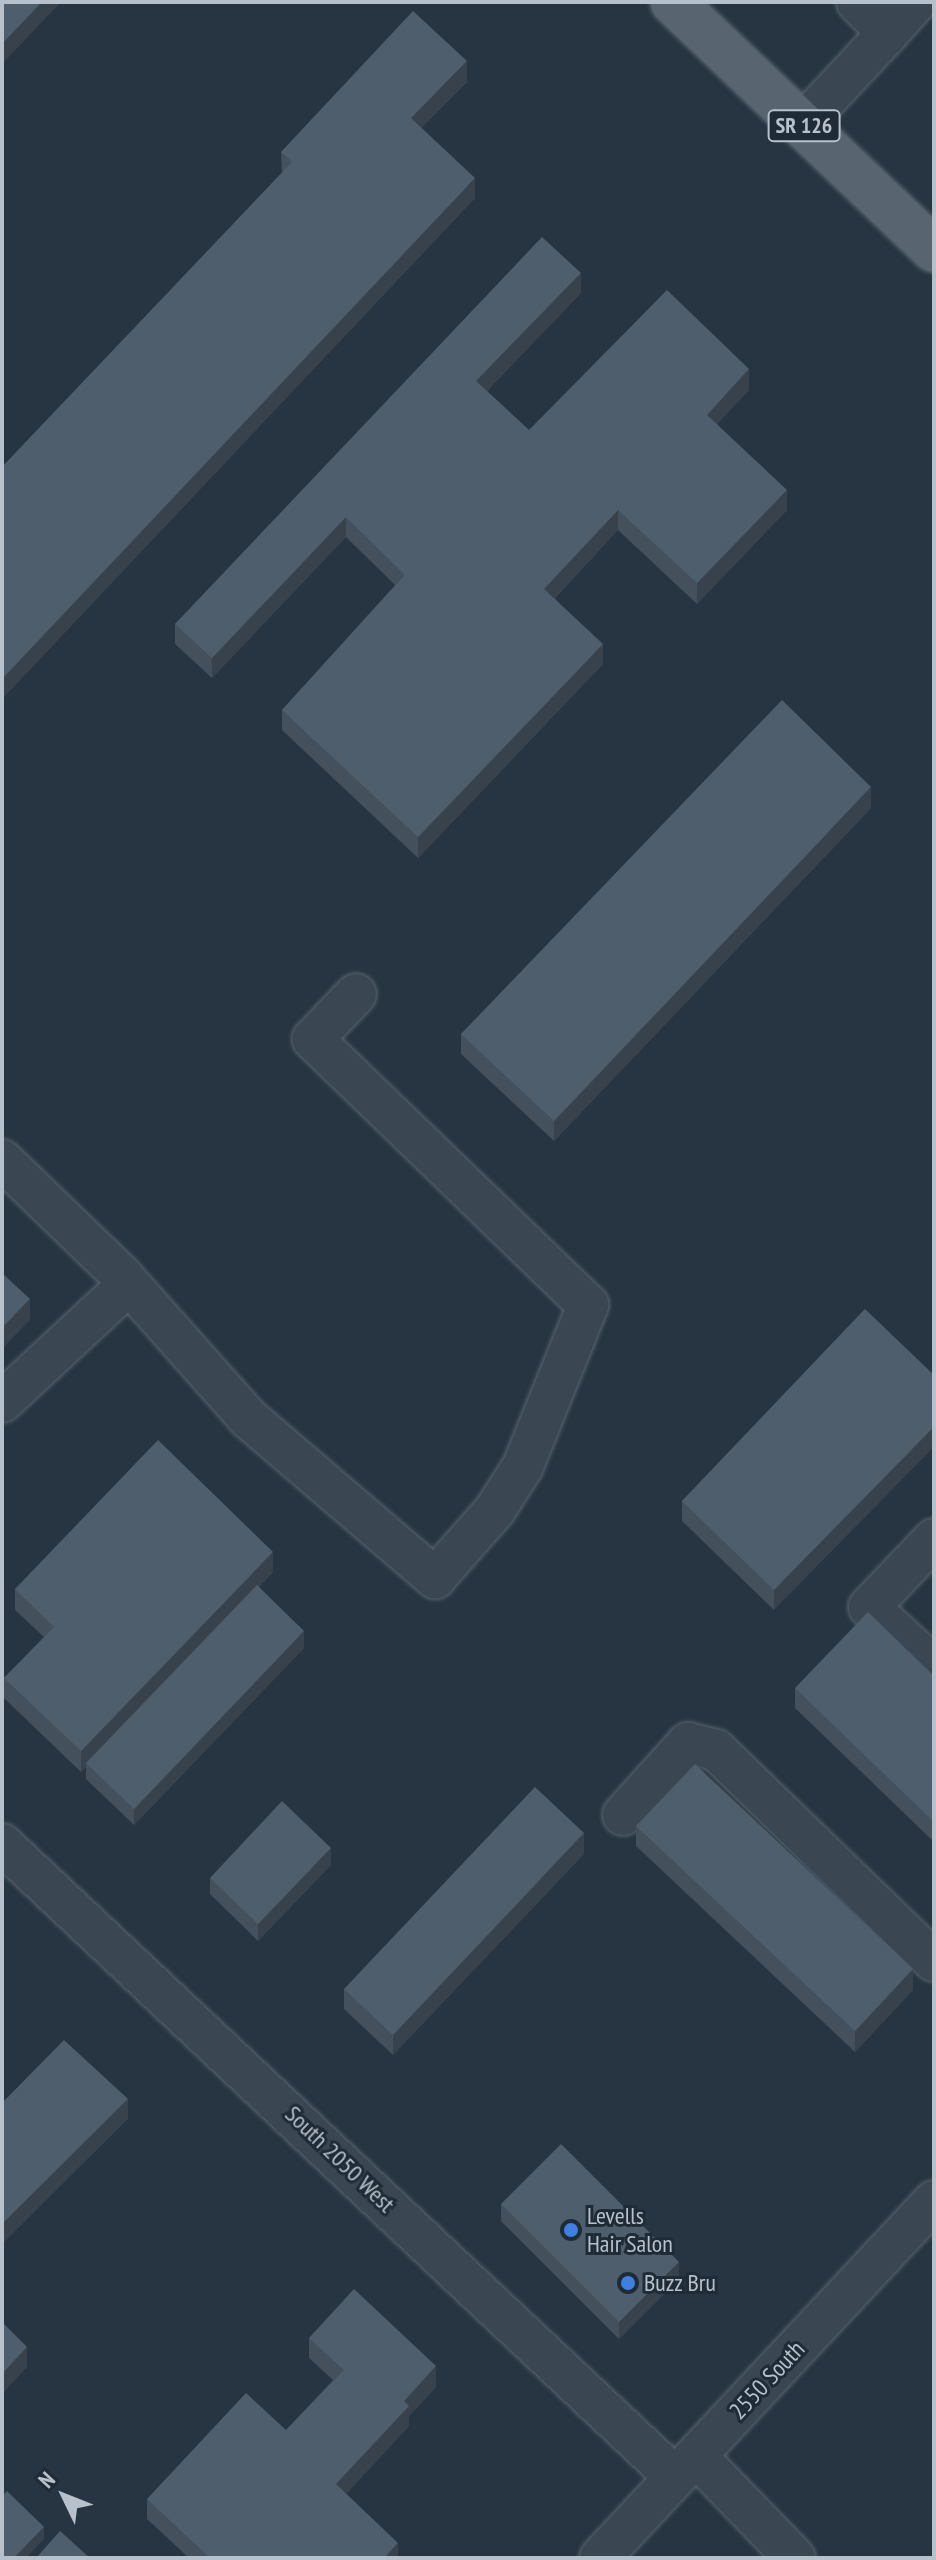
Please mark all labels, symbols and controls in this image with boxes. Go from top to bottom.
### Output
road number: SR 126 [766,108,842,144]
street label: South 2050 West [279,2100,401,2218]
place label: Levells Hair Salon [587,2202,673,2258]
marker: Levells Hair Salon [562,2221,580,2239]
place label: Buzz Bru [644,2269,716,2297]
marker: Buzz Bru [619,2274,637,2292]
street label: 2550 South [724,2335,810,2425]
north arrow [24,2456,104,2536]
text: N [32,2466,61,2494]

